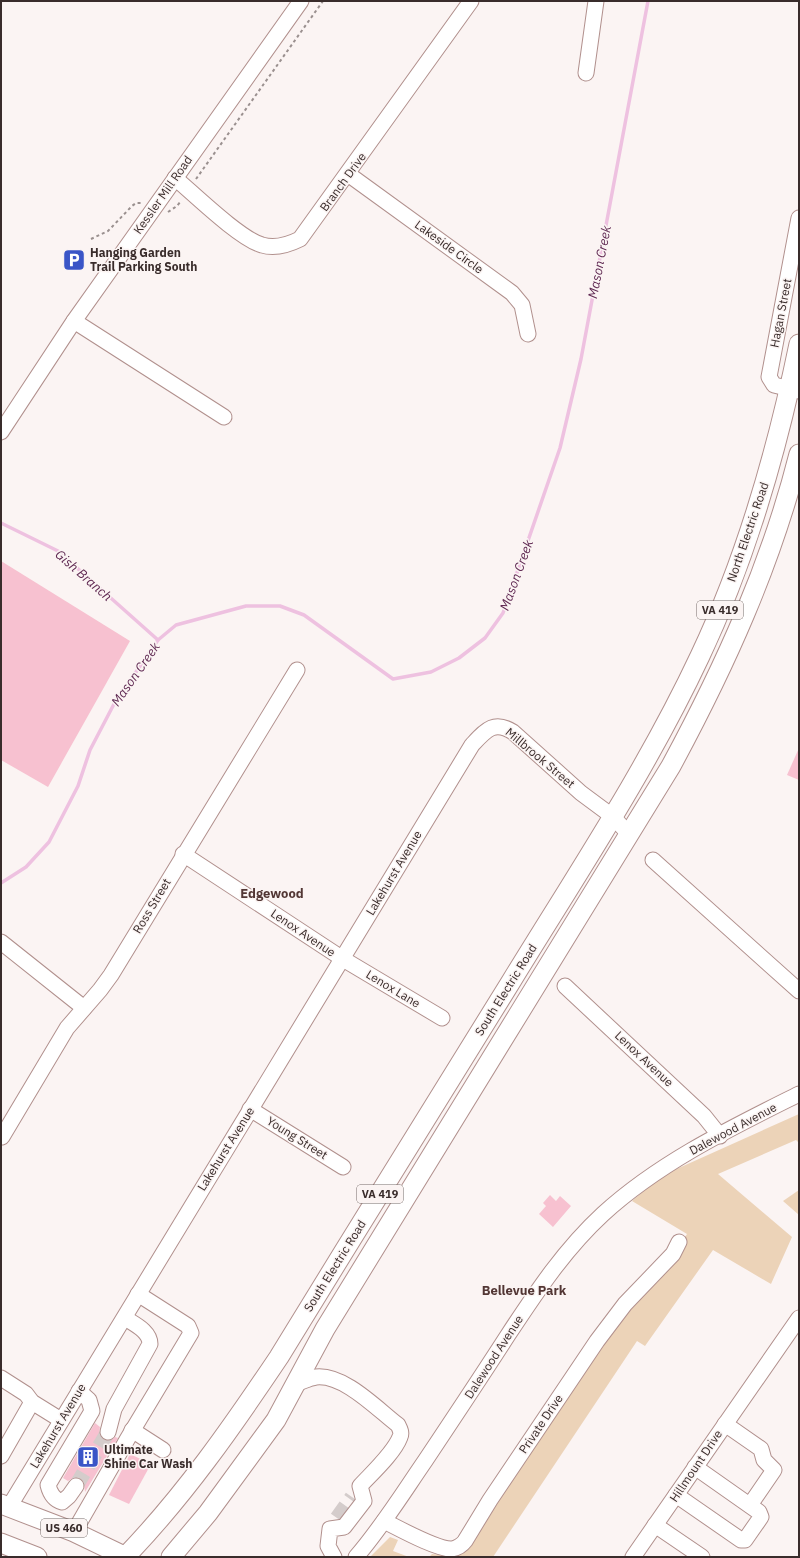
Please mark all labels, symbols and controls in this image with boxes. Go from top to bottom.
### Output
street label: Branch Drive [316,149,369,214]
street label: Kessler Mill Road [130,153,195,237]
street label: Lakeside Circle [412,217,487,277]
water label: Mason Creek [584,224,615,300]
place label: Hanging Garden Trail Parking South [90,245,197,274]
parking icon: Hanging Garden Trail Parking South [61,247,87,273]
street label: Hagan Street [766,277,795,349]
street label: North Electric Road [723,480,772,584]
water label: Mason Creek [496,537,537,613]
water label: Gish Branch [52,546,116,605]
road number: VA 419 [697,601,743,619]
water label: Mason Creek [107,639,164,709]
street label: Millbrook Street [503,724,578,791]
street label: Lakehurst Avenue [362,827,425,918]
street label: Ross Street [129,875,174,936]
district label: Edgewood [240,885,304,902]
street label: Lenox Avenue [268,905,339,960]
street label: South Electric Road [471,941,540,1038]
street label: Lenox Lane [363,967,423,1011]
street label: Lenox Avenue [612,1028,677,1090]
street label: Dalewood Avenue [687,1099,779,1158]
street label: Lakehurst Avenue [194,1104,258,1193]
street label: Young Street [264,1113,330,1162]
road number: VA 419 [357,1185,403,1203]
street label: South Electric Road [300,1217,369,1314]
district label: Bellevue Park [482,1282,567,1299]
street label: Dalewood Avenue [461,1312,526,1401]
street label: Lakehurst Avenue [26,1380,89,1471]
street label: Private Drive [515,1391,566,1456]
street label: Hillmount Drive [666,1427,725,1505]
place label: Ultimate Shine Car Wash [104,1442,192,1471]
building icon: Ultimate Shine Car Wash [75,1444,101,1470]
road number: US 460 [41,1519,87,1537]

